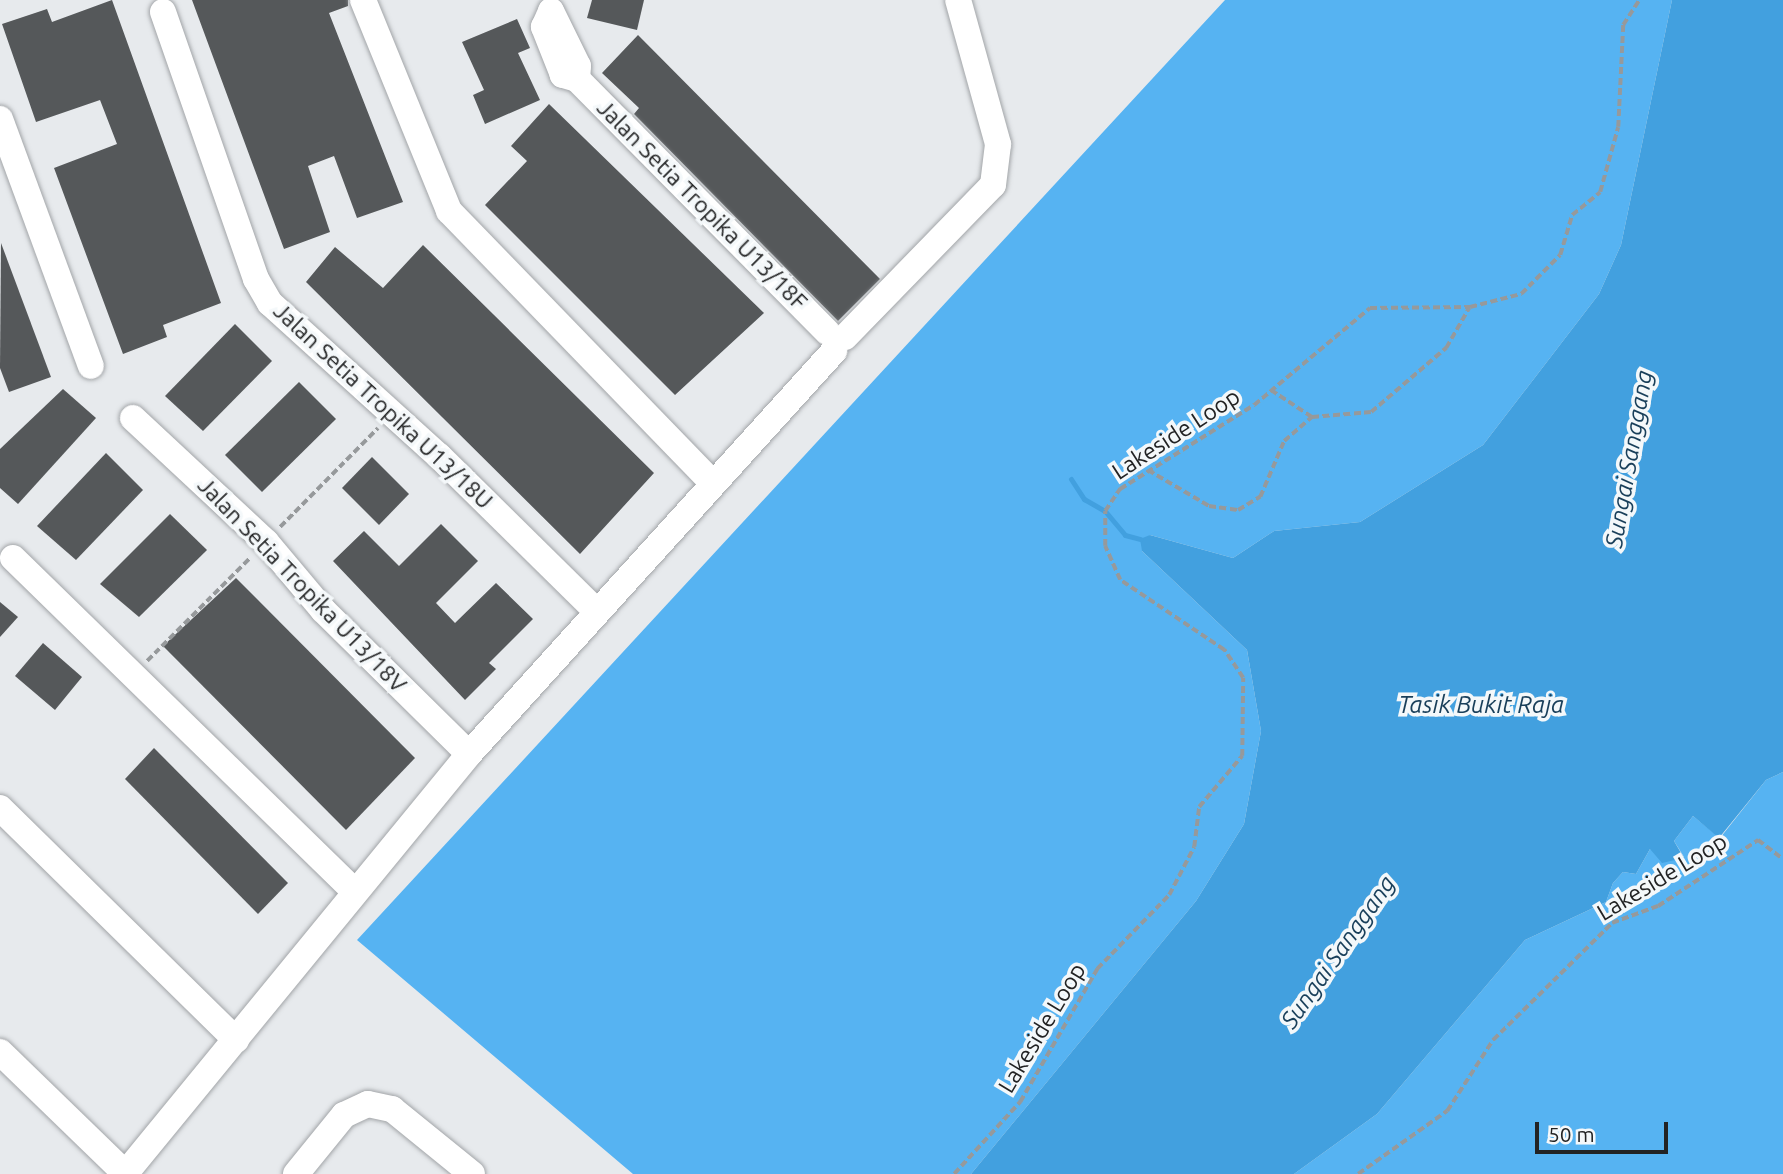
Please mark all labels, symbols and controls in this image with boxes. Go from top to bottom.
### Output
street label: Jalan Setia Tropika U13/18F [591,94,813,316]
street label: Jalan Setia Tropika U13/18U [268,297,498,515]
water label: Sungai Sanggang [1599,368,1659,550]
street label: Lakeside Loop [1107,383,1245,485]
street label: Jalan Setia Tropika U13/18V [192,472,412,698]
water label: Tasik Bukit Raja [1398,691,1564,719]
street label: Lakeside Loop [1592,827,1732,927]
water label: Sungai Sanggang [1275,870,1401,1034]
street label: Lakeside Loop [992,958,1092,1098]
scale bar [1538,1108,1671,1152]
text: 50 m [1548,1122,1595,1146]

